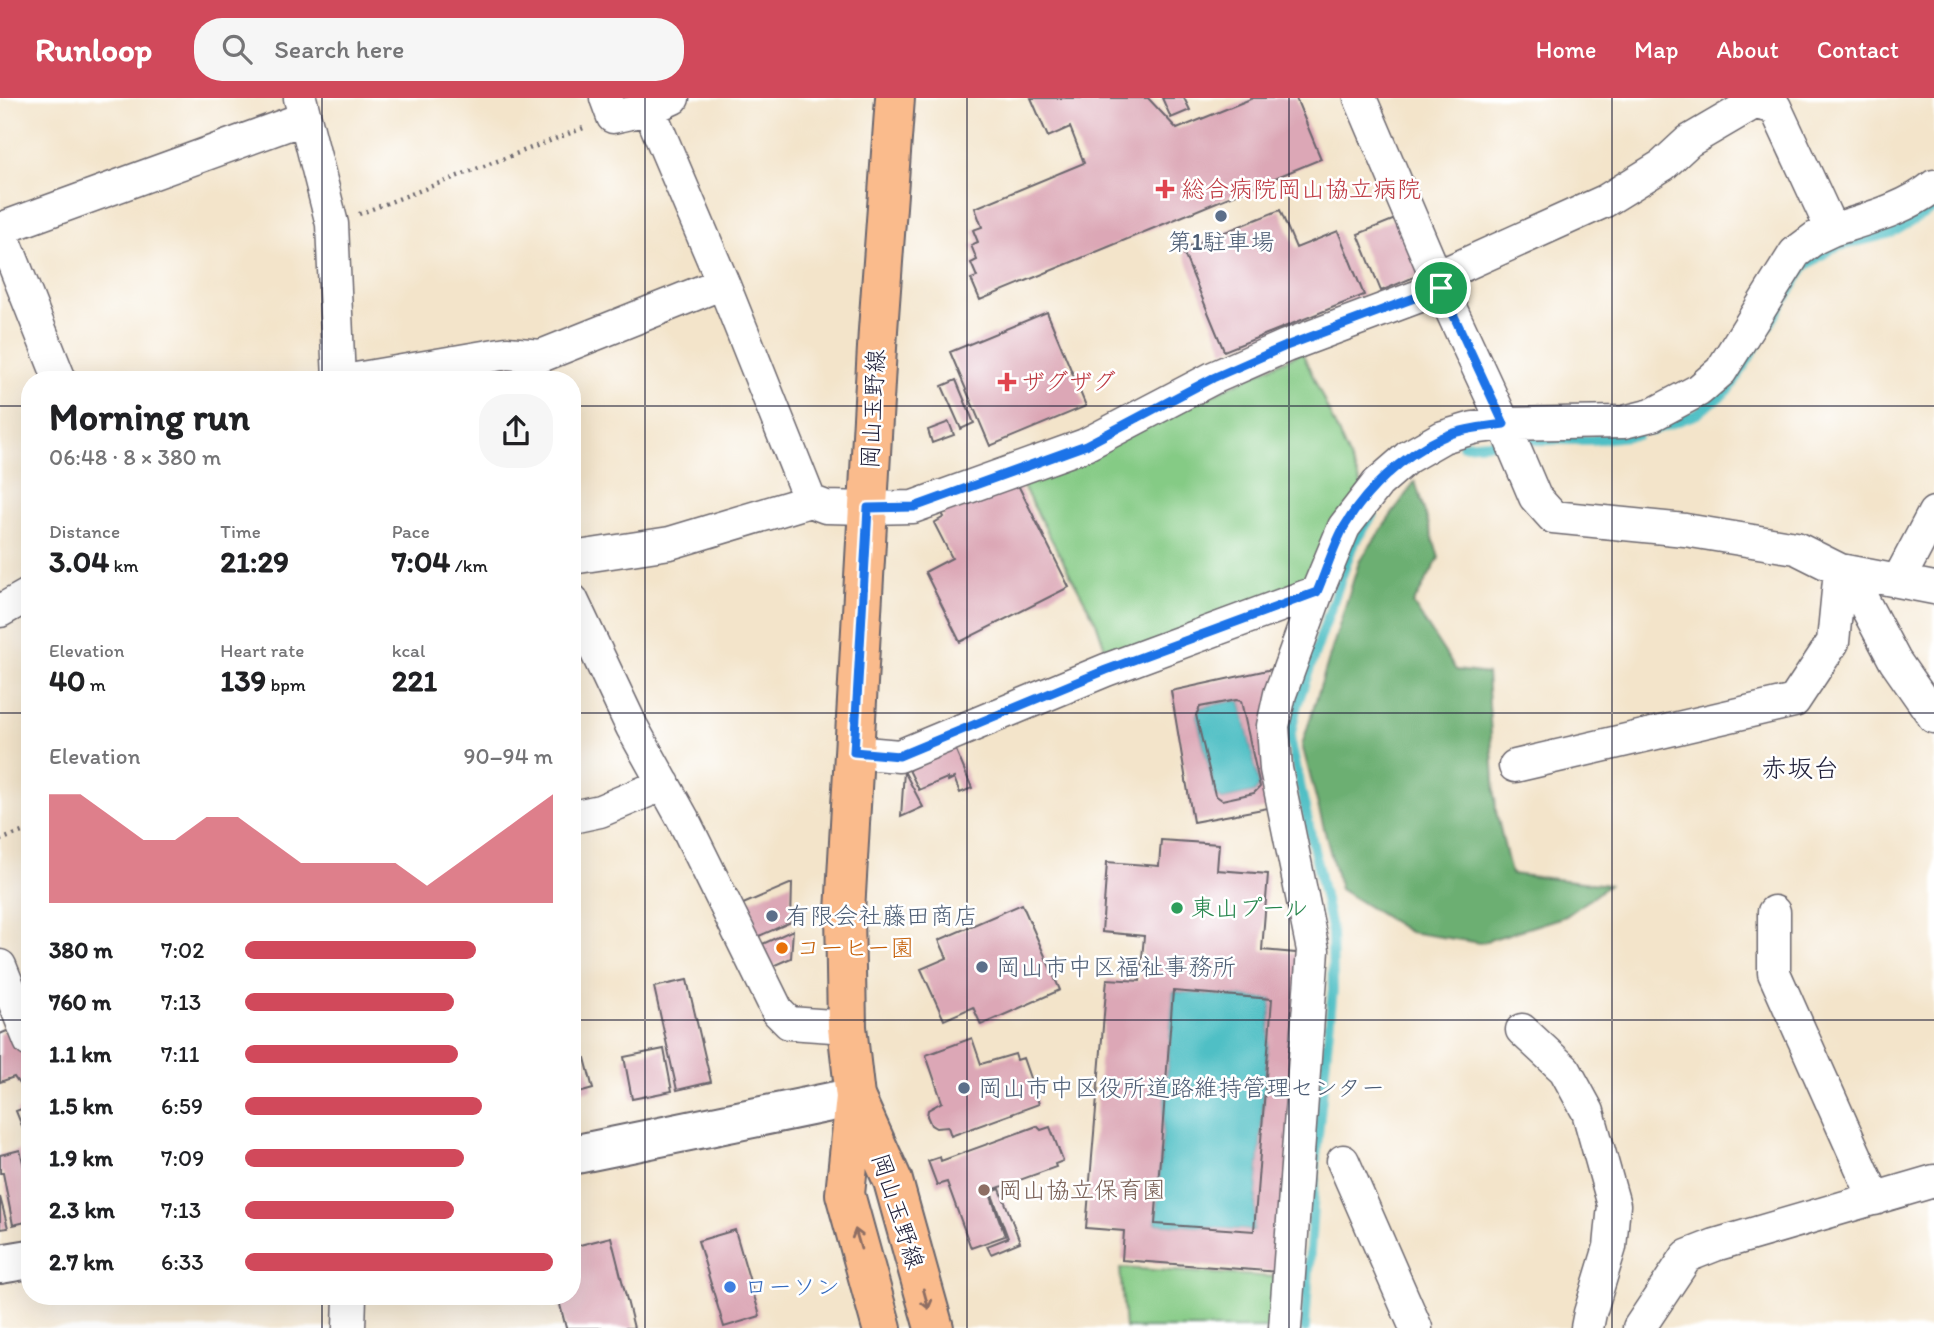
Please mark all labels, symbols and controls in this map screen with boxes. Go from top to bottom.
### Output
search box [194,18,684,81]
text: Runloop [35,30,152,69]
icon: search [218,30,256,68]
text: Search here [274,33,405,65]
text: Home [1536,35,1596,64]
text: Map [1634,35,1678,64]
text: About [1716,35,1779,64]
text: Contact [1817,35,1899,64]
place label: 総合病院岡山協立病院 [1181,174,1421,203]
marker: 総合病院岡山協立病院 [1155,179,1175,199]
marker: 第1駐車場 [1213,208,1229,224]
place label: 第1駐車場 [1167,227,1275,256]
pin [1411,258,1471,318]
icon: arrive [1422,269,1460,307]
street label: 岡山玉野線 [855,348,890,470]
place label: ザグザグ [1021,367,1116,396]
marker: ザグザグ [999,374,1015,390]
text: Morning run [49,394,250,440]
button: share [479,394,553,468]
text: 06:48 · 8 × 380 m [49,443,221,471]
text: Distance [49,520,120,543]
text: Time [220,520,261,543]
text: Pace [392,520,430,543]
text: 3.04 [49,543,109,580]
text: 21:29 [220,543,289,580]
text: 7:04 [392,543,450,580]
text: km [109,554,139,577]
text: /km [450,554,488,577]
text: Elevation [49,639,125,662]
text: Heart rate [220,639,304,662]
text: kcal [392,639,425,662]
text: 40 [49,662,86,699]
text: 139 [220,662,266,699]
text: 221 [392,662,437,699]
text: m [86,673,106,696]
text: bpm [266,673,306,696]
text: Elevation [49,742,140,770]
text: 90–94 m [464,742,553,770]
district label: 赤坂台 [1761,752,1839,784]
place label: 東山プール [1191,893,1308,922]
marker: 東山プール [1169,900,1185,916]
place label: 有限会社藤田商店 [786,901,978,930]
marker: 有限会社藤田商店 [764,908,780,924]
place label: コーヒー園 [796,933,915,962]
text: 380 m [49,936,113,964]
text: 7:02 [161,936,204,964]
marker: コーヒー園 [774,940,790,956]
place label: 岡山市中区福祉事務所 [996,952,1236,981]
marker: 岡山市中区福祉事務所 [974,959,990,975]
text: 760 m [49,988,111,1016]
text: 7:13 [161,988,201,1016]
text: 1.1 km [49,1040,112,1068]
text: 7:11 [161,1040,199,1068]
place label: 岡山市中区役所道路維持管理センター [978,1073,1385,1102]
marker: 岡山市中区役所道路維持管理センター [956,1080,972,1096]
text: 1.5 km [49,1092,113,1120]
text: 6:59 [161,1092,203,1120]
text: 1.9 km [49,1144,113,1172]
text: 7:09 [161,1144,204,1172]
street label: 岡山玉野線 [866,1149,931,1272]
place label: 岡山協立保育園 [998,1175,1166,1204]
marker: 岡山協立保育園 [976,1182,992,1198]
text: 2.3 km [49,1196,115,1224]
text: 7:13 [161,1196,201,1224]
one-way arrow [850,1228,863,1250]
text: 2.7 km [49,1248,114,1276]
text: 6:33 [161,1248,204,1276]
place label: ローソン [744,1272,840,1301]
marker: ローソン [722,1279,738,1295]
one-way arrow [920,1287,933,1310]

